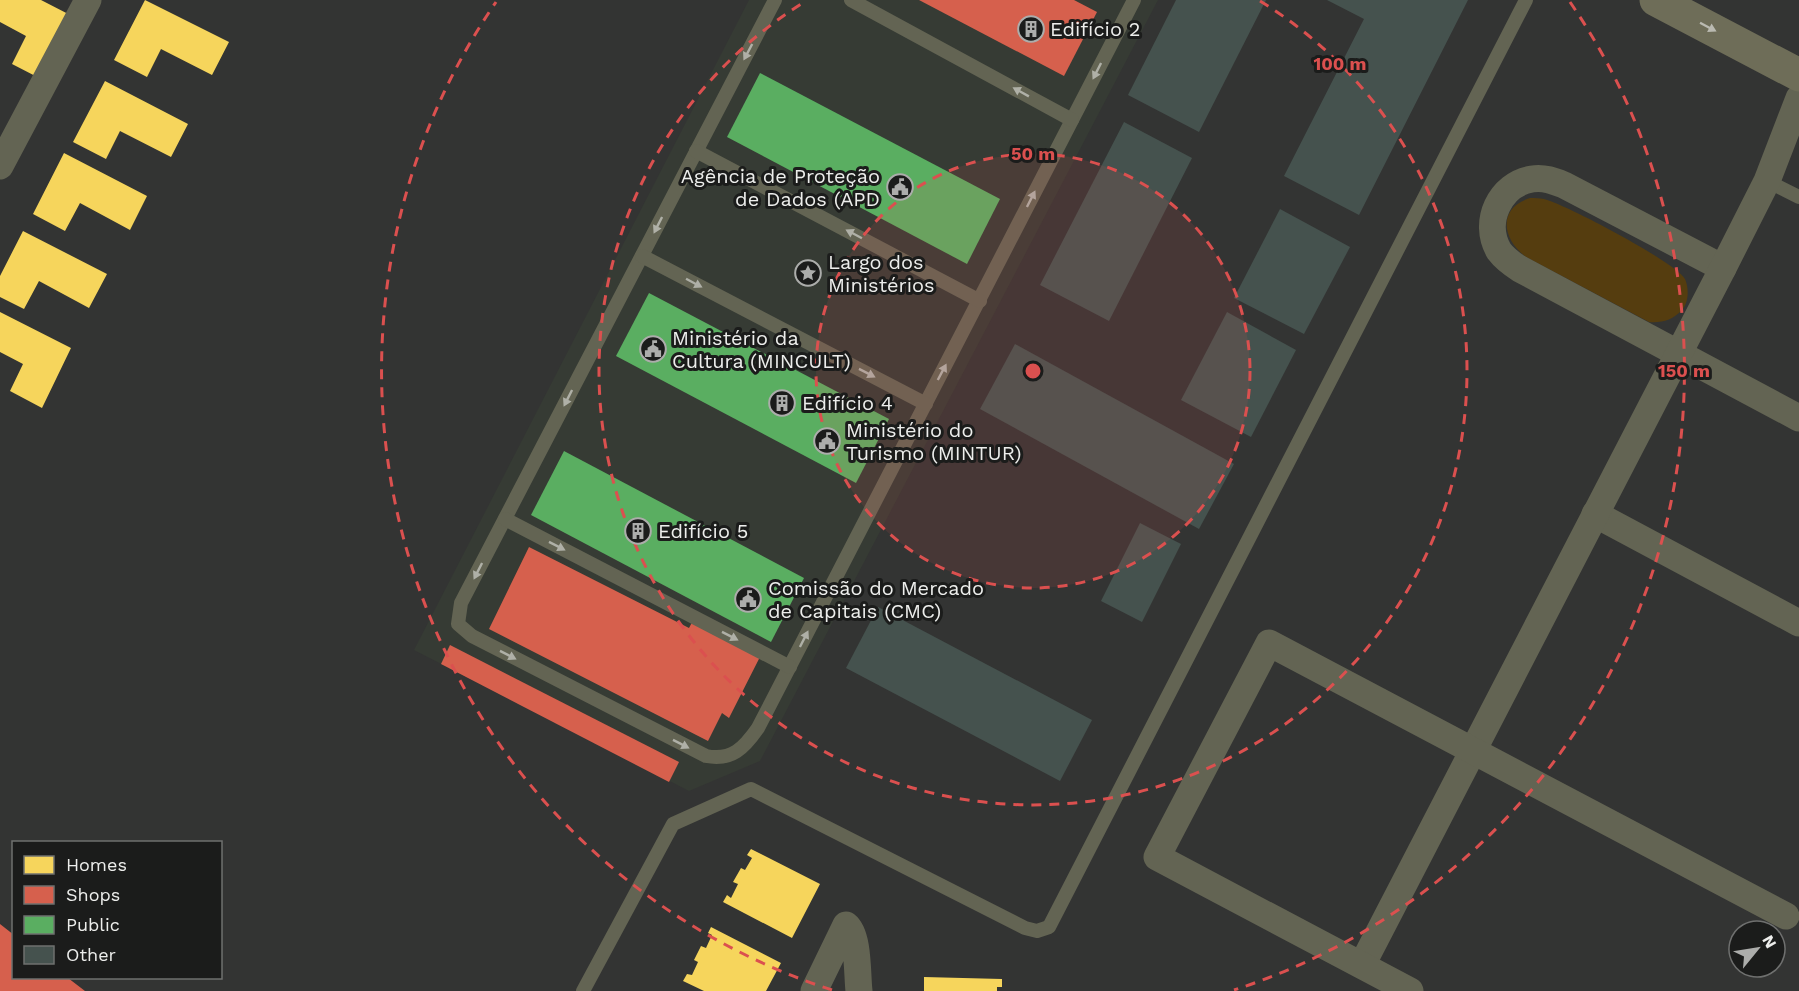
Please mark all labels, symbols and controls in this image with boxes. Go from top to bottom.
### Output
building icon: Edifício 2 [1016,14,1046,44]
place label: Edifício 2 [1050,17,1140,41]
one-way arrow [1700,22,1717,32]
one-way arrow [743,44,753,61]
text: 100 m [1313,53,1367,74]
one-way arrow [1093,62,1102,79]
one-way arrow [1012,87,1029,97]
text: 50 m [1011,143,1055,164]
place label: Agência de Proteção de Dados (APD [681,164,880,211]
public building icon: Agência de Proteção de Dados (APD [885,172,915,202]
one-way arrow [1026,190,1036,208]
one-way arrow [653,216,663,233]
one-way arrow [845,229,862,239]
place label: Largo dos Ministérios [828,250,935,297]
place icon: Largo dos Ministérios [793,258,823,288]
one-way arrow [685,278,702,288]
place label: Ministério da Cultura (MINCULT) [672,326,851,373]
public building icon: Ministério da Cultura (MINCULT) [638,334,668,364]
text: 150 m [1658,360,1710,381]
centre of rings [1023,361,1043,381]
one-way arrow [937,364,947,381]
one-way arrow [858,368,875,378]
building icon: Edifício 4 [767,388,797,418]
one-way arrow [563,389,573,406]
place label: Edifício 4 [802,391,893,415]
place label: Ministério do Turismo (MINTUR) [846,418,1022,465]
public building icon: Ministério do Turismo (MINTUR) [812,426,842,456]
building icon: Edifício 5 [623,516,653,546]
place label: Edifício 5 [658,519,748,543]
one-way arrow [548,541,565,550]
one-way arrow [473,562,483,579]
place label: Comissão do Mercado de Capitais (CMC) [768,576,984,623]
public building icon: Comissão do Mercado de Capitais (CMC) [733,584,763,614]
one-way arrow [799,630,809,648]
one-way arrow [721,631,738,640]
one-way arrow [499,650,516,659]
one-way arrow [673,739,690,748]
legend [12,841,222,979]
text: Homes [66,854,127,875]
text: Shops [66,884,120,905]
text: Public [66,914,120,935]
north arrow [1727,919,1787,979]
text: N [1758,932,1781,952]
text: Other [66,944,116,965]

